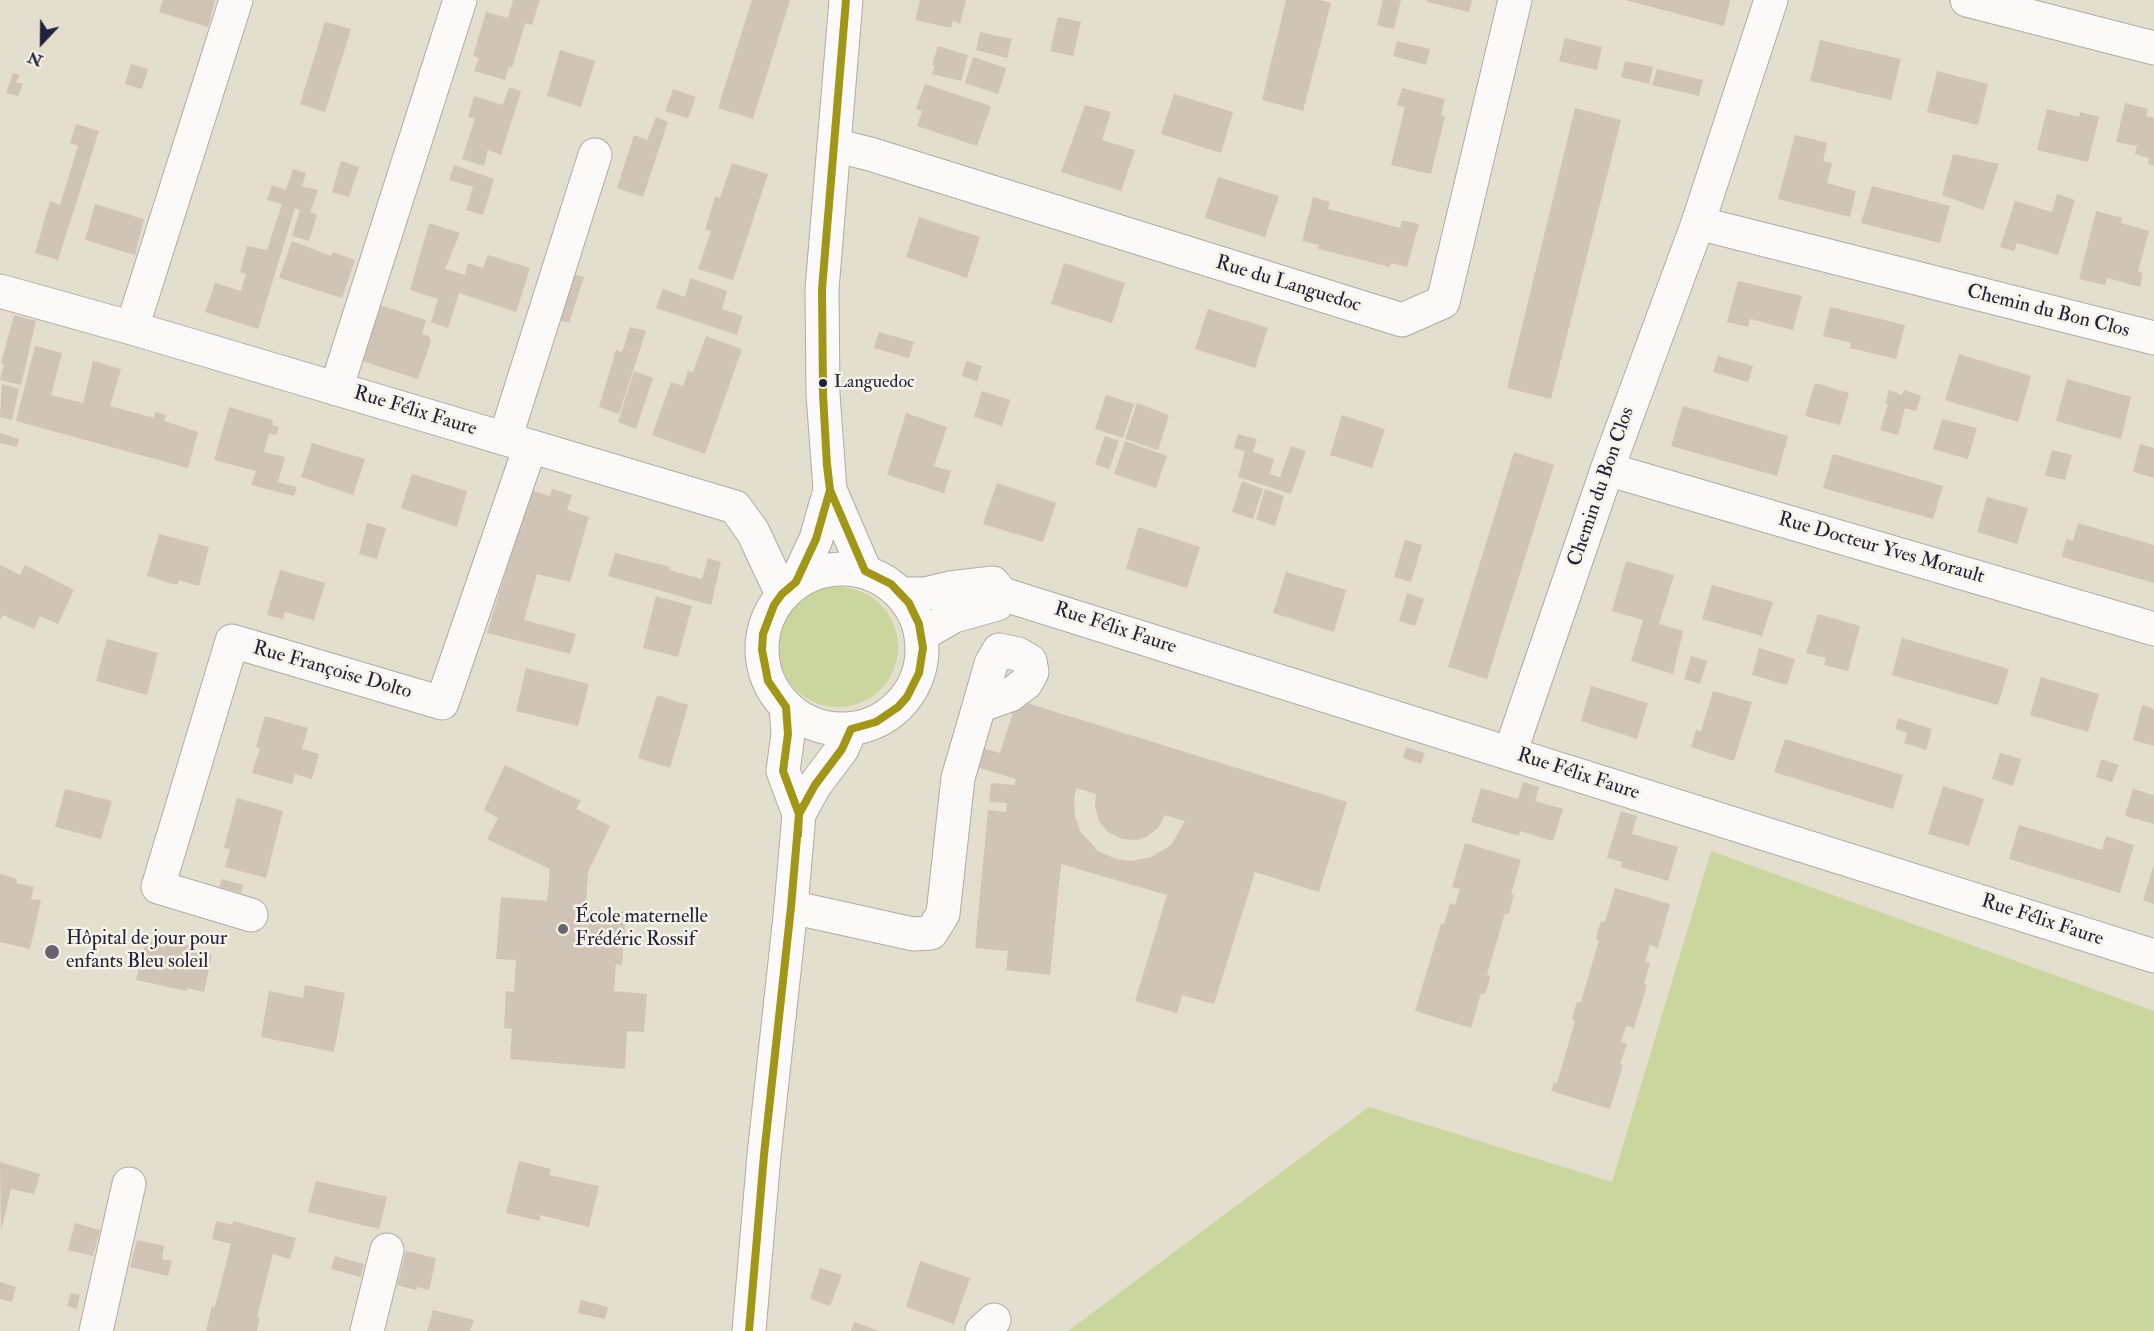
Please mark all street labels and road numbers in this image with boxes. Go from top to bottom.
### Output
street label: Rue du Languedoc [1212,251,1364,319]
street label: Chemin du Bon Clos [1964,280,2132,344]
street label: Rue Félix Faure [351,382,479,442]
street label: Chemin du Bon Clos [1564,404,1640,570]
street label: Rue Docteur Yves Morault [1775,508,1987,590]
street label: Rue Félix Faure [1051,598,1179,660]
street label: Rue Françoise Dolto [250,637,414,705]
street label: Rue Félix Faure [1514,744,1642,806]
street label: Rue Félix Faure [1978,890,2106,952]

